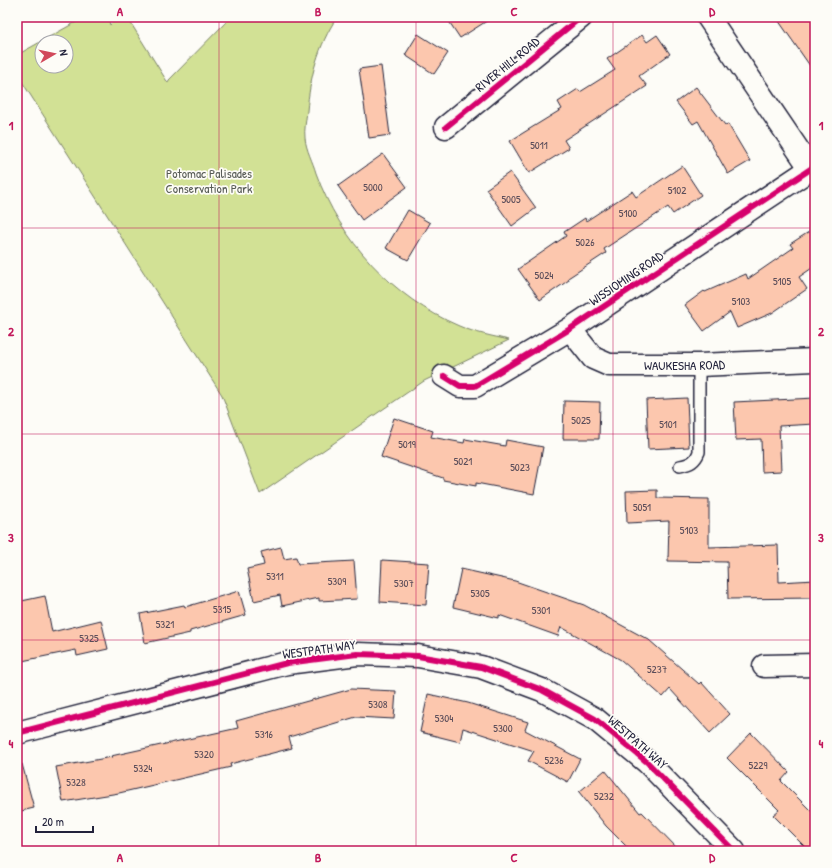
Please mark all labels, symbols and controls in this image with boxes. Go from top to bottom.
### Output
text: A [117,2,124,20]
text: B [315,2,322,20]
text: C [510,2,518,20]
text: D [709,2,716,20]
street label: RIVER HILL ROAD [471,32,544,96]
north arrow [34,34,74,74]
text: N [57,48,71,57]
text: 1 [9,116,14,134]
text: 1 [819,116,824,134]
house number: 5011 [530,138,548,152]
park label: Potomac Palisades Conservation Park [166,164,253,197]
house number: 5000 [363,180,383,194]
house number: 5102 [668,183,686,197]
house number: 5005 [501,192,521,206]
house number: 5100 [619,206,637,220]
house number: 5026 [575,235,595,249]
street label: WISSIOMING ROAD [585,246,667,309]
house number: 5024 [535,268,553,282]
house number: 5105 [773,274,791,288]
house number: 5103 [732,294,750,308]
text: 2 [8,322,15,340]
text: 2 [818,322,825,340]
street label: WAUKESHA ROAD [644,355,726,374]
house number: 5025 [571,413,591,427]
house number: 5101 [659,417,677,431]
house number: 5019 [398,437,416,451]
house number: 5021 [454,454,472,468]
house number: 5023 [510,460,530,474]
house number: 5051 [633,500,651,514]
house number: 5103 [680,523,698,537]
text: 3 [8,528,14,546]
text: 3 [818,528,824,546]
house number: 5311 [266,569,284,583]
house number: 5309 [328,574,346,588]
house number: 5307 [394,576,414,590]
house number: 5305 [470,586,490,600]
house number: 5315 [213,602,231,616]
house number: 5301 [532,603,550,617]
house number: 5321 [156,617,174,631]
house number: 5325 [79,631,99,645]
street label: WESTPATH WAY [281,635,357,663]
house number: 5237 [647,662,667,676]
house number: 5308 [368,697,388,711]
house number: 5304 [435,711,453,725]
street label: WESTPATH WAY [604,711,672,773]
house number: 5300 [493,721,513,735]
house number: 5316 [255,727,274,741]
text: 4 [9,734,14,752]
text: 4 [819,734,824,752]
house number: 5320 [194,747,214,761]
house number: 5236 [544,753,564,767]
house number: 5229 [749,758,768,772]
house number: 5324 [134,761,152,775]
house number: 5328 [66,775,86,789]
house number: 5232 [594,789,614,803]
scale bar [36,808,93,834]
text: 20 m [42,813,64,830]
text: A [117,848,124,866]
text: B [315,848,322,866]
text: C [510,848,518,866]
text: D [709,848,716,866]

